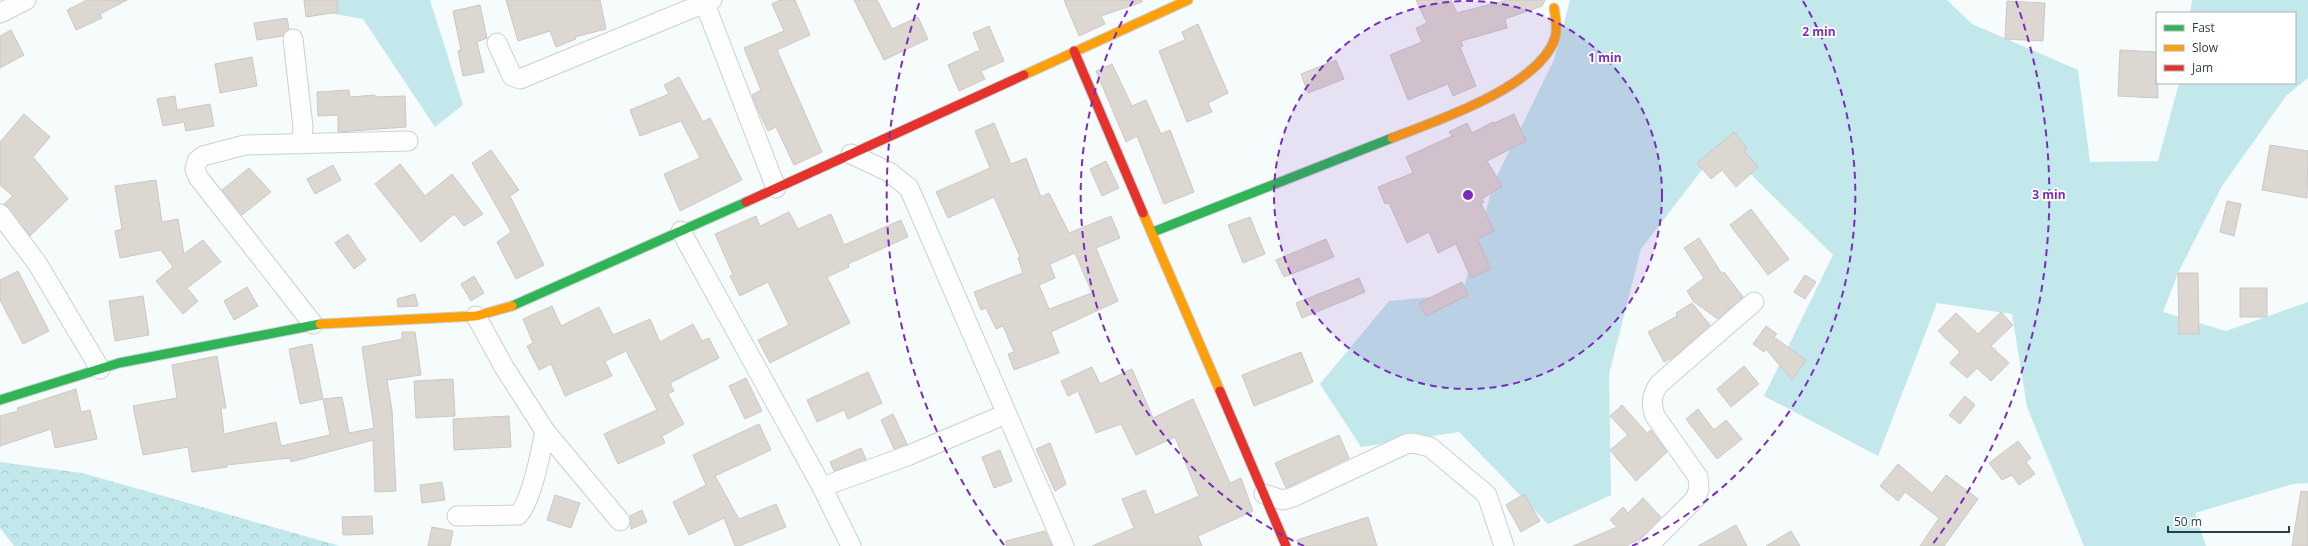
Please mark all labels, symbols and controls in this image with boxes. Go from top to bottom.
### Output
legend [2156,12,2296,84]
text: Fast [2192,19,2215,36]
text: 2 min [1802,23,1836,40]
text: Slow [2192,39,2219,56]
text: 1 min [1588,49,1622,66]
text: Jam [2191,59,2213,76]
text: 3 min [2032,186,2066,203]
centre of rings [1461,188,1475,202]
scale bar [2168,508,2289,534]
text: 50 m [2174,513,2202,530]

